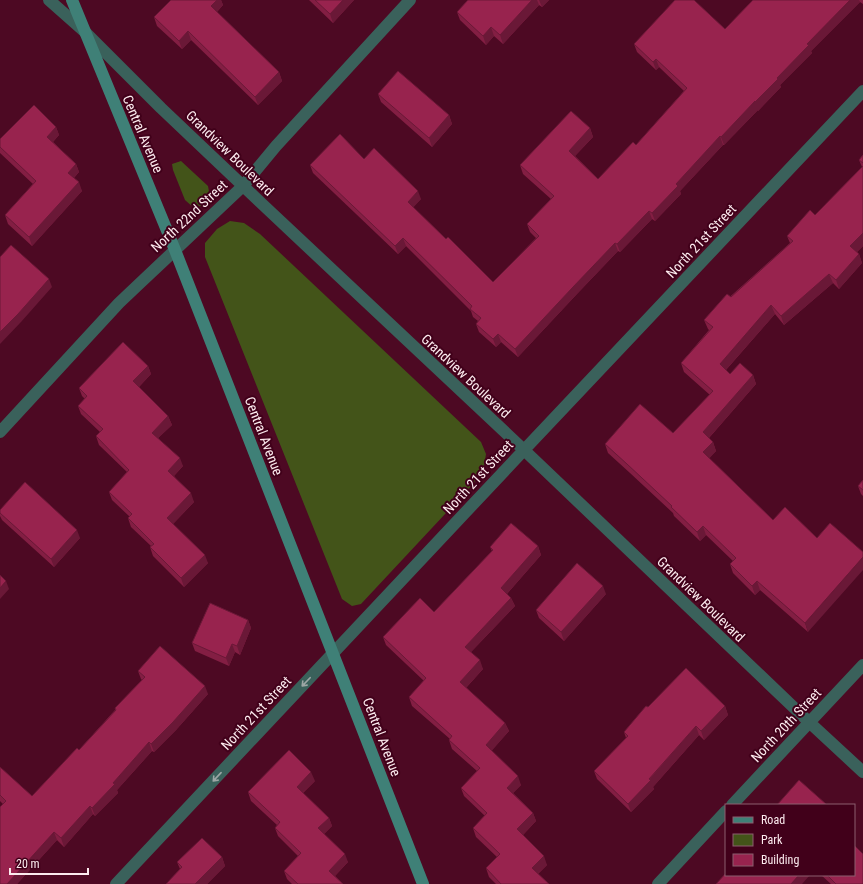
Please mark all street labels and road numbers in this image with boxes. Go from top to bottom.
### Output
street label: Central Avenue [119,93,167,176]
street label: Grandview Boulevard [183,107,277,199]
street label: North 22nd Street [148,177,230,255]
street label: North 21st Street [663,201,739,281]
street label: Grandview Boulevard [418,331,514,421]
street label: Central Avenue [242,394,286,478]
street label: North 21st Street [440,437,516,517]
street label: Grandview Boulevard [654,553,748,645]
street label: North 21st Street [218,673,294,753]
street label: North 20th Street [748,685,824,765]
street label: Central Avenue [360,695,404,779]

